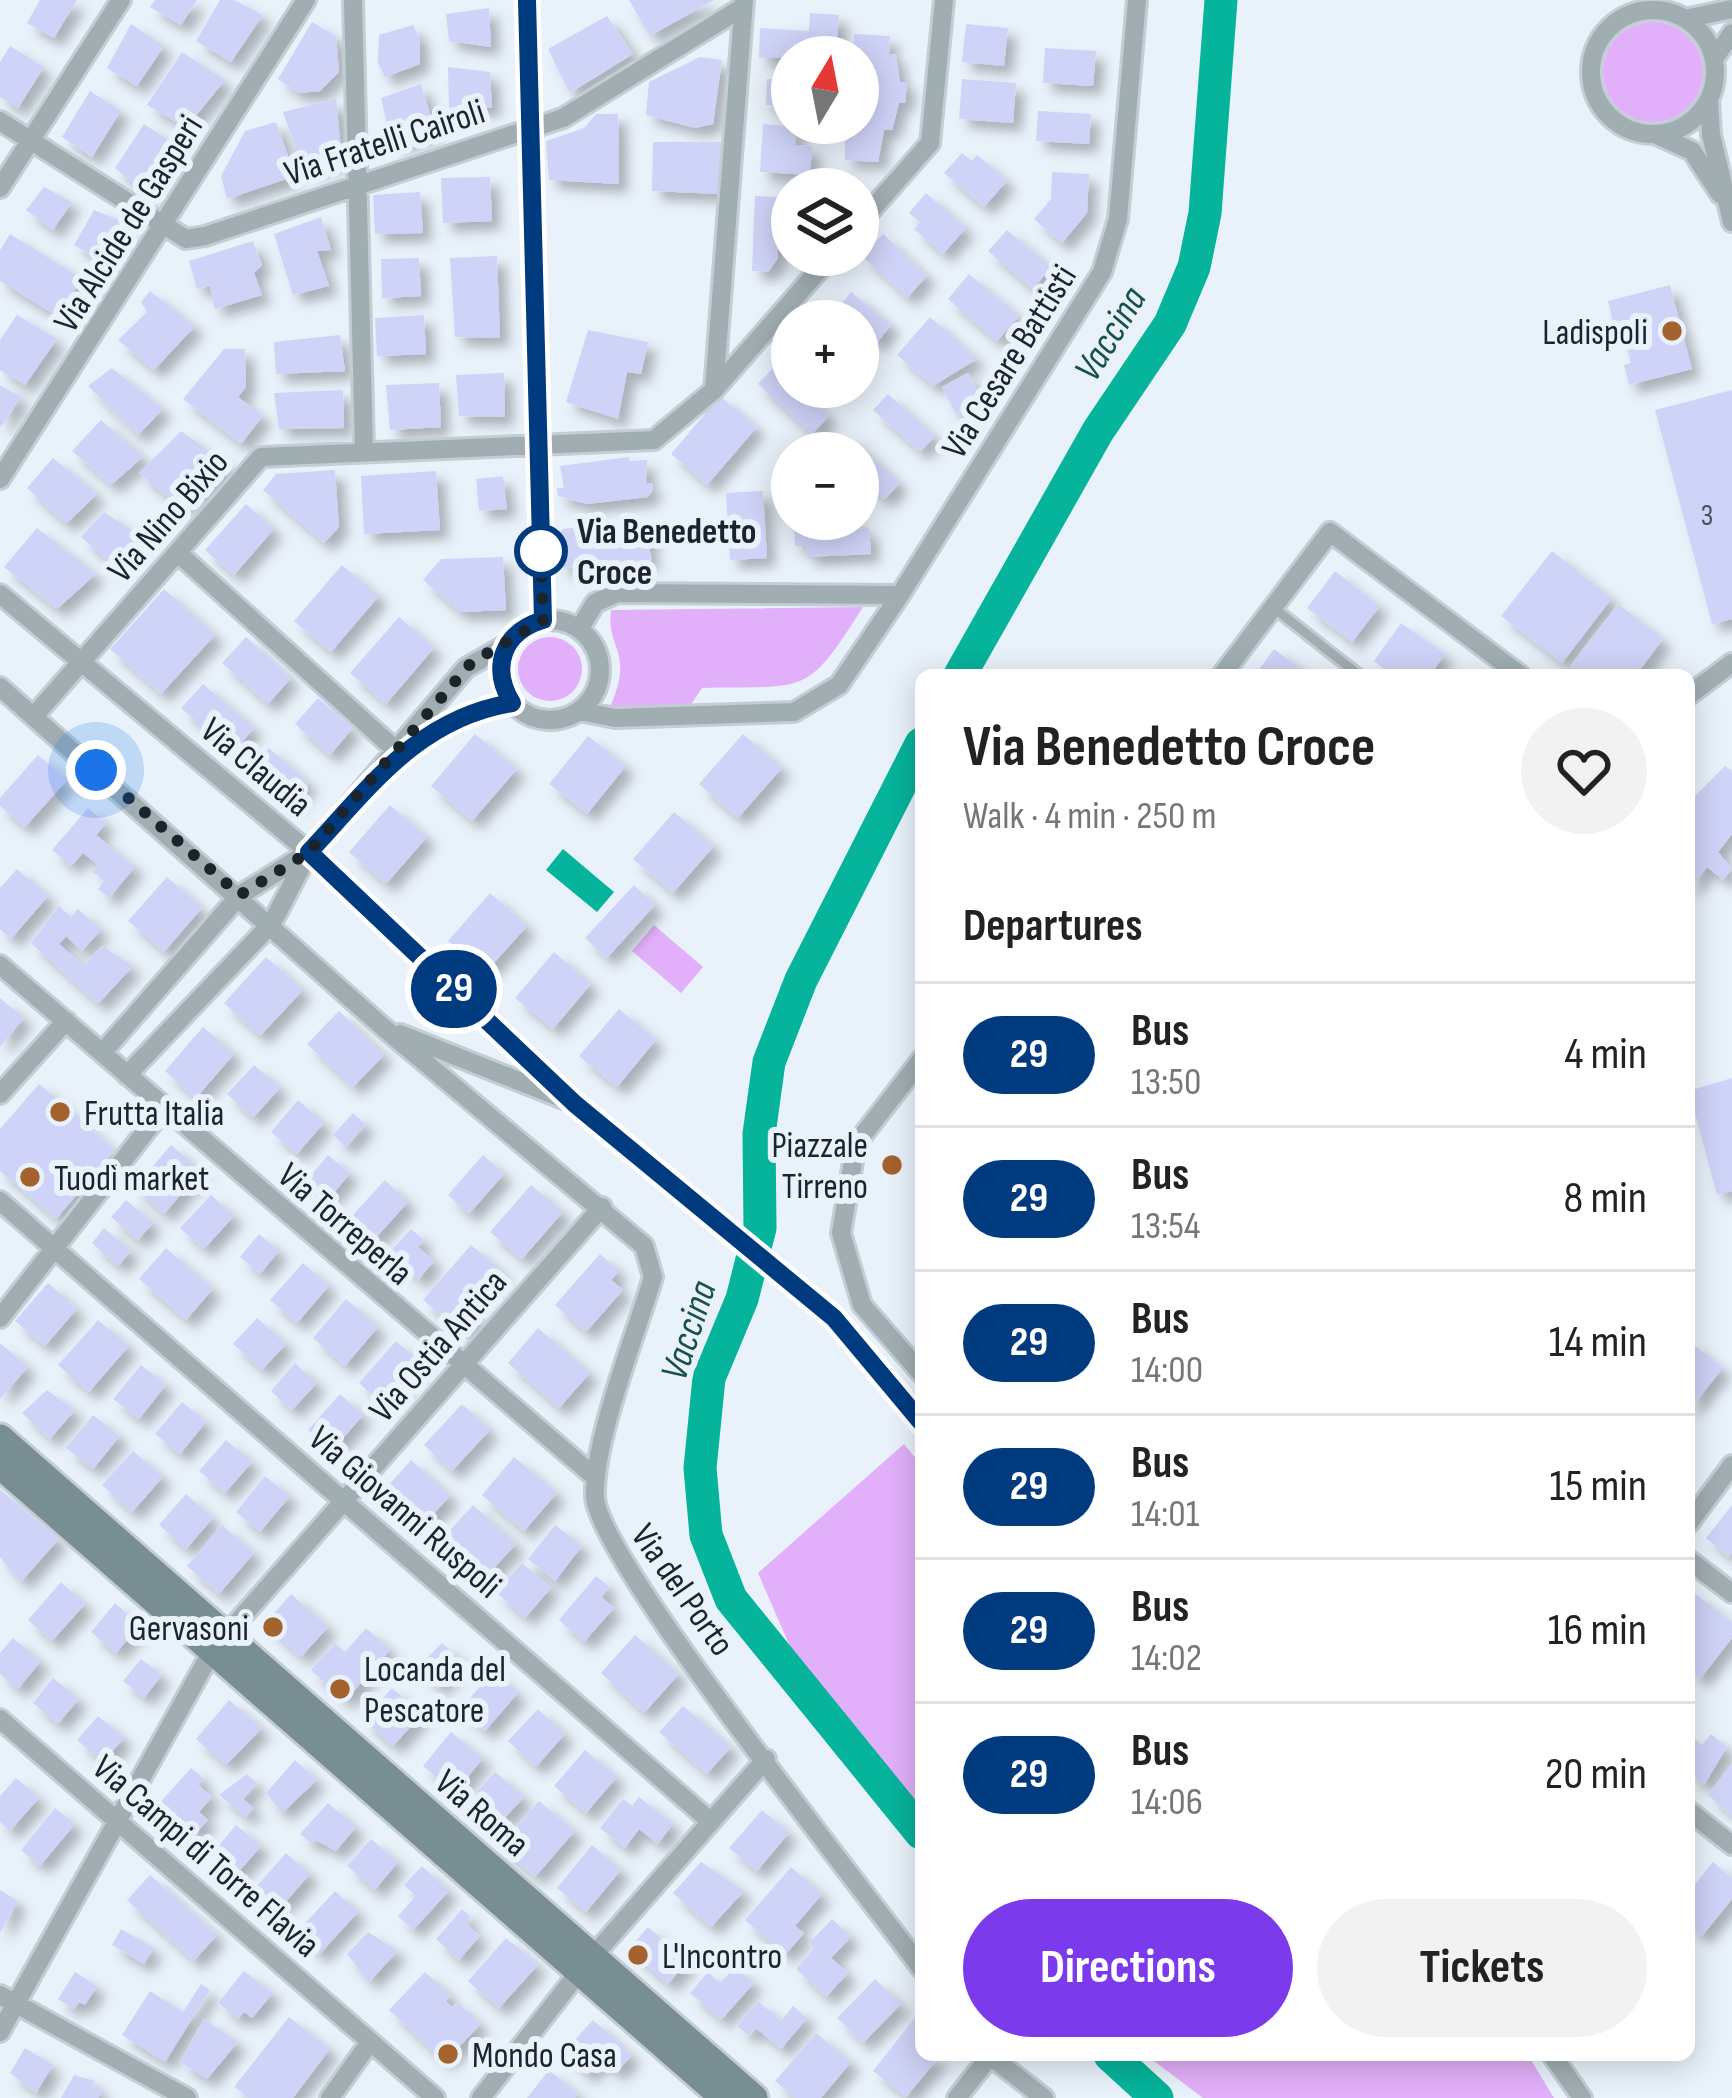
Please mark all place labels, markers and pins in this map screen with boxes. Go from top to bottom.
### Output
place label: Ladispoli [1542,312,1648,355]
marker: Ladispoli [1659,318,1685,344]
place label: Via Benedetto Croce [577,511,757,595]
marker: Via Benedetto Croce [516,526,566,576]
place label: Frutta Italia [84,1093,224,1136]
marker: Frutta Italia [47,1099,73,1125]
place label: Piazzale Tirreno [771,1125,868,1209]
marker: Piazzale Tirreno [879,1152,905,1178]
place label: Tuodì market [54,1158,209,1201]
marker: Tuodì market [17,1164,43,1190]
place label: Gervasoni [129,1608,249,1651]
marker: Gervasoni [260,1614,286,1640]
place label: Locanda del Pescatore [364,1649,506,1733]
marker: Locanda del Pescatore [327,1676,353,1702]
place label: L'Incontro [662,1936,782,1979]
marker: L'Incontro [625,1942,651,1968]
place label: Mondo Casa [472,2035,617,2078]
marker: Mondo Casa [435,2041,461,2067]

